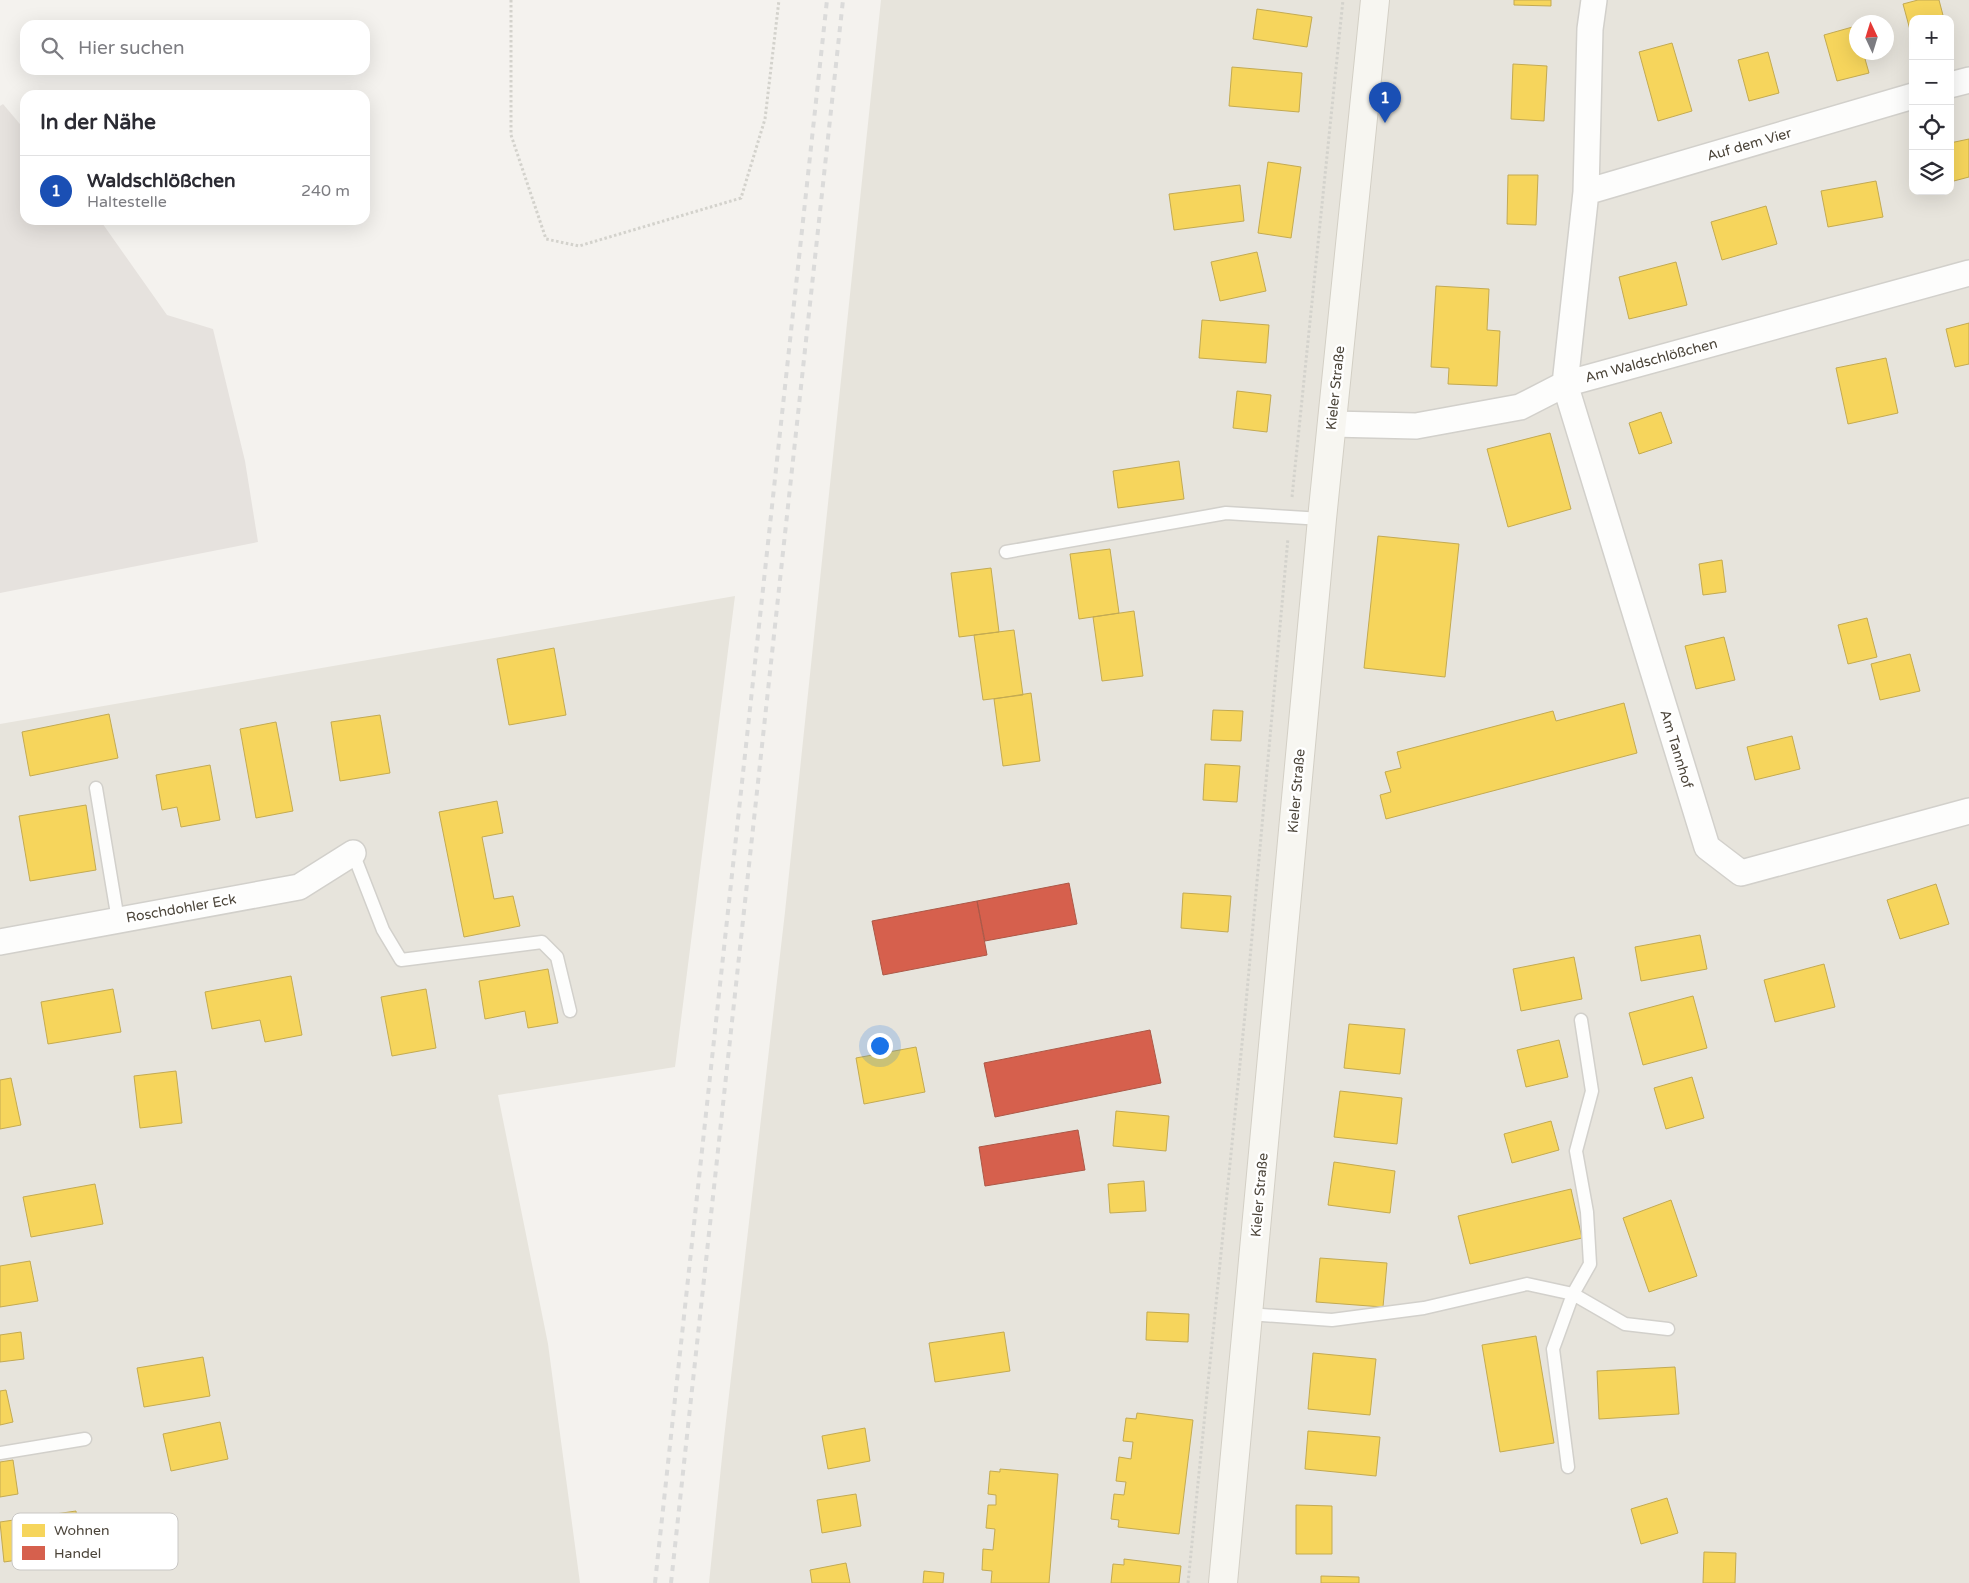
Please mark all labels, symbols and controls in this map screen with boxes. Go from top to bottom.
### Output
north arrow [1849,15,1894,60]
map controls [1909,15,1954,195]
button: + [1909,15,1954,60]
search box [20,20,370,75]
icon: search [38,34,66,62]
text: Hier suchen [78,37,185,59]
button: − [1909,60,1954,105]
pin: 1 [1369,82,1401,123]
button: locate [1909,105,1954,150]
text: In der Nähe [40,110,156,135]
street label: Auf dem Vier [1705,124,1794,165]
button: layers [1909,150,1954,195]
text: Waldschlößchen [87,170,236,192]
text: 1 [51,181,61,201]
text: 240 m [301,181,350,201]
text: Haltestelle [87,192,167,212]
street label: Am Waldschlößchen [1583,335,1719,386]
street label: Kieler Straße [1323,345,1348,431]
street label: Am Tannhof [1656,708,1697,791]
street label: Kieler Straße [1284,748,1309,834]
street label: Roschdohler Eck [125,890,238,927]
your location [867,1033,893,1059]
street label: Kieler Straße [1247,1152,1272,1238]
legend [12,1513,178,1570]
text: Wohnen [54,1522,110,1539]
text: Handel [54,1545,101,1562]

